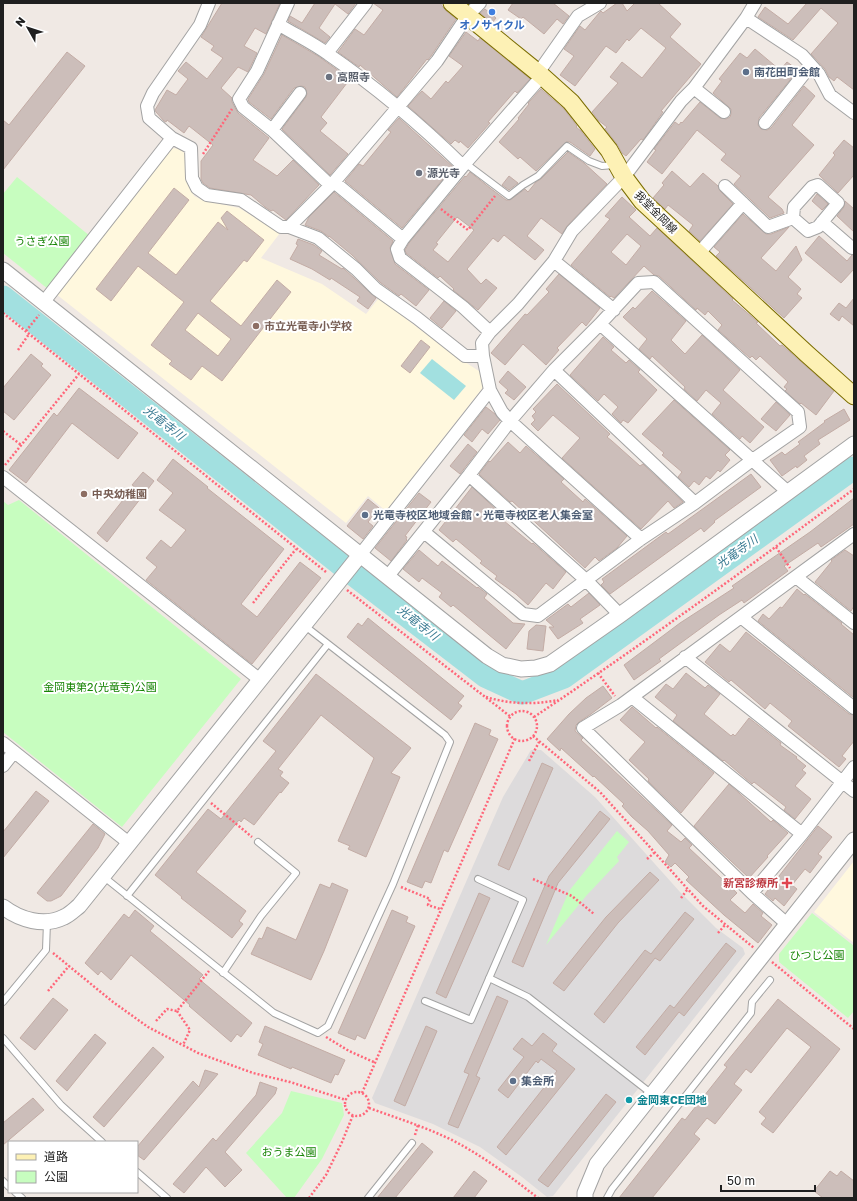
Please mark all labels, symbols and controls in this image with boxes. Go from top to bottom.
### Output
marker: オノサイクル [487,7,497,17]
north arrow [8,8,48,48]
text: N [12,14,28,29]
place label: オノサイクル [459,18,525,31]
place label: 南花田町会館 [754,65,820,78]
marker: 南花田町会館 [741,67,751,77]
place label: 高照寺 [337,70,370,83]
marker: 高照寺 [324,72,334,82]
place label: 源光寺 [427,166,460,179]
marker: 源光寺 [414,168,424,178]
street label: 我堂金岡線 [632,188,680,236]
park label: うさぎ公園 [15,234,70,247]
place label: 市立光竜寺小学校 [264,319,352,332]
marker: 市立光竜寺小学校 [251,321,261,331]
water label: 光竜寺川 [141,402,189,445]
place label: 中央幼稚園 [92,487,147,500]
marker: 中央幼稚園 [79,489,89,499]
place label: 光竜寺校区地域会館・光竜寺校区老人集会室 [373,508,593,521]
marker: 光竜寺校区地域会館・光竜寺校区老人集会室 [360,510,370,520]
water label: 光竜寺川 [713,530,762,572]
water label: 光竜寺川 [395,602,443,645]
park label: 金岡東第2(光竜寺)公園 [43,680,157,693]
place label: 新宮診療所 [723,876,778,889]
marker: 新宮診療所 [781,877,793,889]
park label: ひつじ公園 [790,948,845,961]
place label: 集会所 [521,1074,554,1087]
marker: 集会所 [508,1076,518,1086]
place label: 金岡東CE団地 [637,1093,707,1106]
marker: 金岡東CE団地 [624,1095,634,1105]
legend [8,1141,138,1193]
park label: おうま公園 [262,1145,317,1158]
text: 道路 [44,1149,68,1164]
scale bar [721,1167,815,1193]
text: 公園 [44,1169,68,1184]
text: 50 m [727,1173,755,1188]

